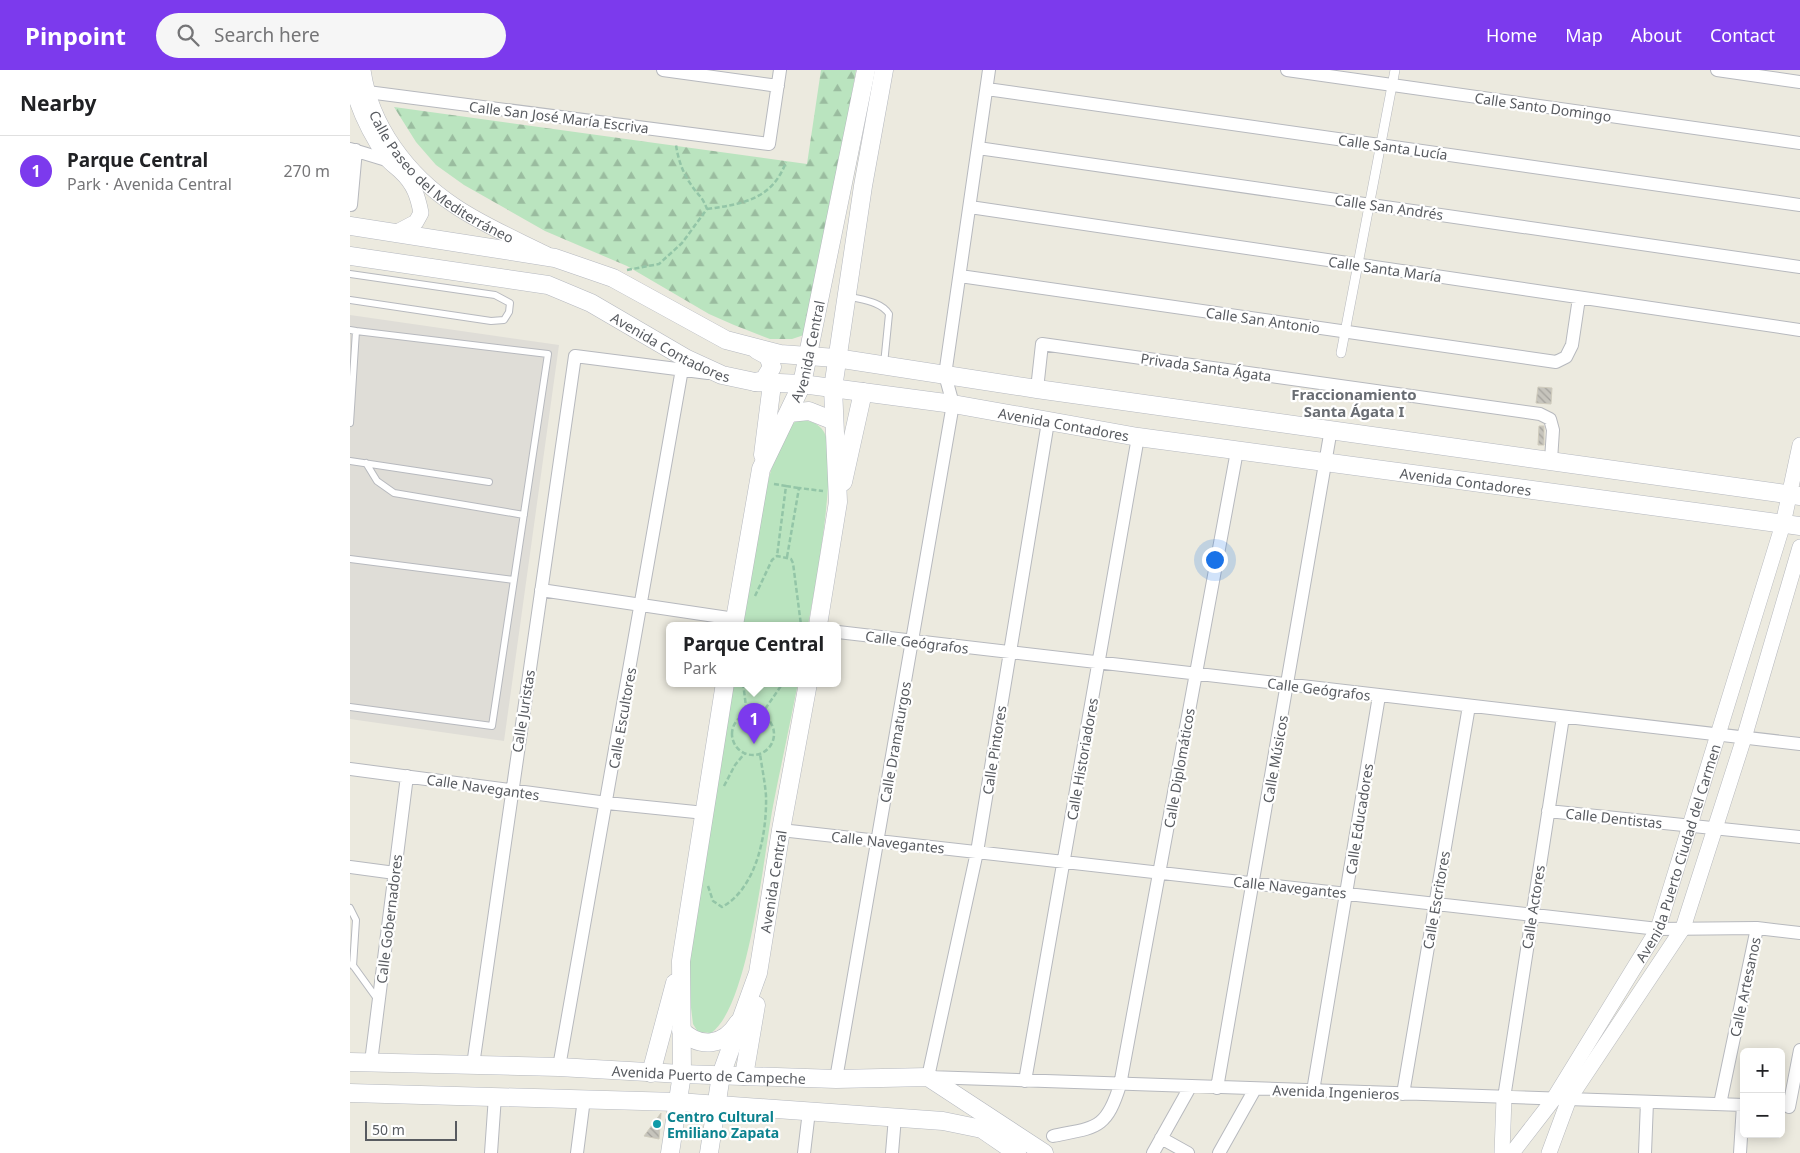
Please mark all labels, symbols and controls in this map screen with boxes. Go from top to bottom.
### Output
search box [156,13,506,58]
text: Pinpoint [25,19,126,52]
icon: search [174,21,202,49]
text: Search here [214,22,320,48]
text: Home [1486,23,1537,47]
text: Map [1565,23,1603,47]
text: About [1631,23,1682,47]
text: Contact [1710,23,1775,47]
street label: Calle Santo Domingo [1473,88,1613,126]
text: Nearby [20,89,96,117]
street label: Calle San José María Escriva [468,97,650,137]
street label: Calle Paseo del Mediterráneo [366,107,517,247]
street label: Calle Santa Lucía [1337,130,1449,164]
text: Parque Central [67,147,208,173]
text: 1 [31,160,41,182]
text: 270 m [283,160,330,182]
text: Park · Avenida Central [67,173,232,195]
street label: Calle San Andrés [1333,190,1445,224]
street label: Calle Santa María [1327,252,1443,286]
street label: Avenida Central [785,299,828,405]
street label: Calle San Antonio [1205,303,1321,337]
street label: Avenida Contadores [608,307,732,386]
street label: Privada Santa Ágata [1139,348,1273,386]
district label: Fraccionamiento Santa Ágata I [1291,384,1417,421]
street label: Avenida Contadores [997,403,1131,445]
street label: Avenida Contadores [1399,463,1533,499]
your location [1202,547,1228,573]
popup [666,622,841,687]
street label: Calle Geógrafos [864,626,970,658]
text: Parque Central [683,631,824,657]
text: Park [683,657,717,679]
street label: Calle Escultores [604,666,640,770]
street label: Calle Juristas [507,668,539,754]
street label: Calle Geógrafos [1266,673,1372,705]
street label: Calle Dramaturgos [875,679,915,804]
street label: Calle Historiadores [1062,696,1102,822]
pin: 1 [738,703,770,744]
street label: Calle Pintores [978,704,1010,796]
street label: Calle Diplomáticos [1159,706,1199,829]
street label: Calle Músicos [1258,713,1292,804]
street label: Avenida Puerto Ciudad del Carmen [1631,741,1724,965]
street label: Calle Educadores [1341,762,1377,876]
street label: Calle Navegantes [425,770,541,804]
street label: Calle Dentistas [1565,803,1664,833]
street label: Calle Navegantes [830,827,946,857]
street label: Avenida Central [755,829,790,934]
street label: Calle Escritores [1418,849,1454,951]
street label: Calle Gobernadores [372,853,406,985]
street label: Calle Actores [1517,863,1549,950]
street label: Calle Navegantes [1232,872,1348,902]
street label: Calle Artesanos [1725,935,1765,1039]
map controls [1740,1048,1785,1138]
button: + [1740,1048,1785,1093]
street label: Avenida Puerto de Campeche [611,1061,806,1088]
street label: Avenida Ingenieros [1272,1080,1400,1104]
button: − [1740,1093,1785,1138]
place label: Centro Cultural Emiliano Zapata [667,1107,779,1142]
scale bar [365,1118,458,1141]
marker: Centro Cultural Emiliano Zapata [651,1118,663,1130]
text: 50 m [372,1120,405,1139]

